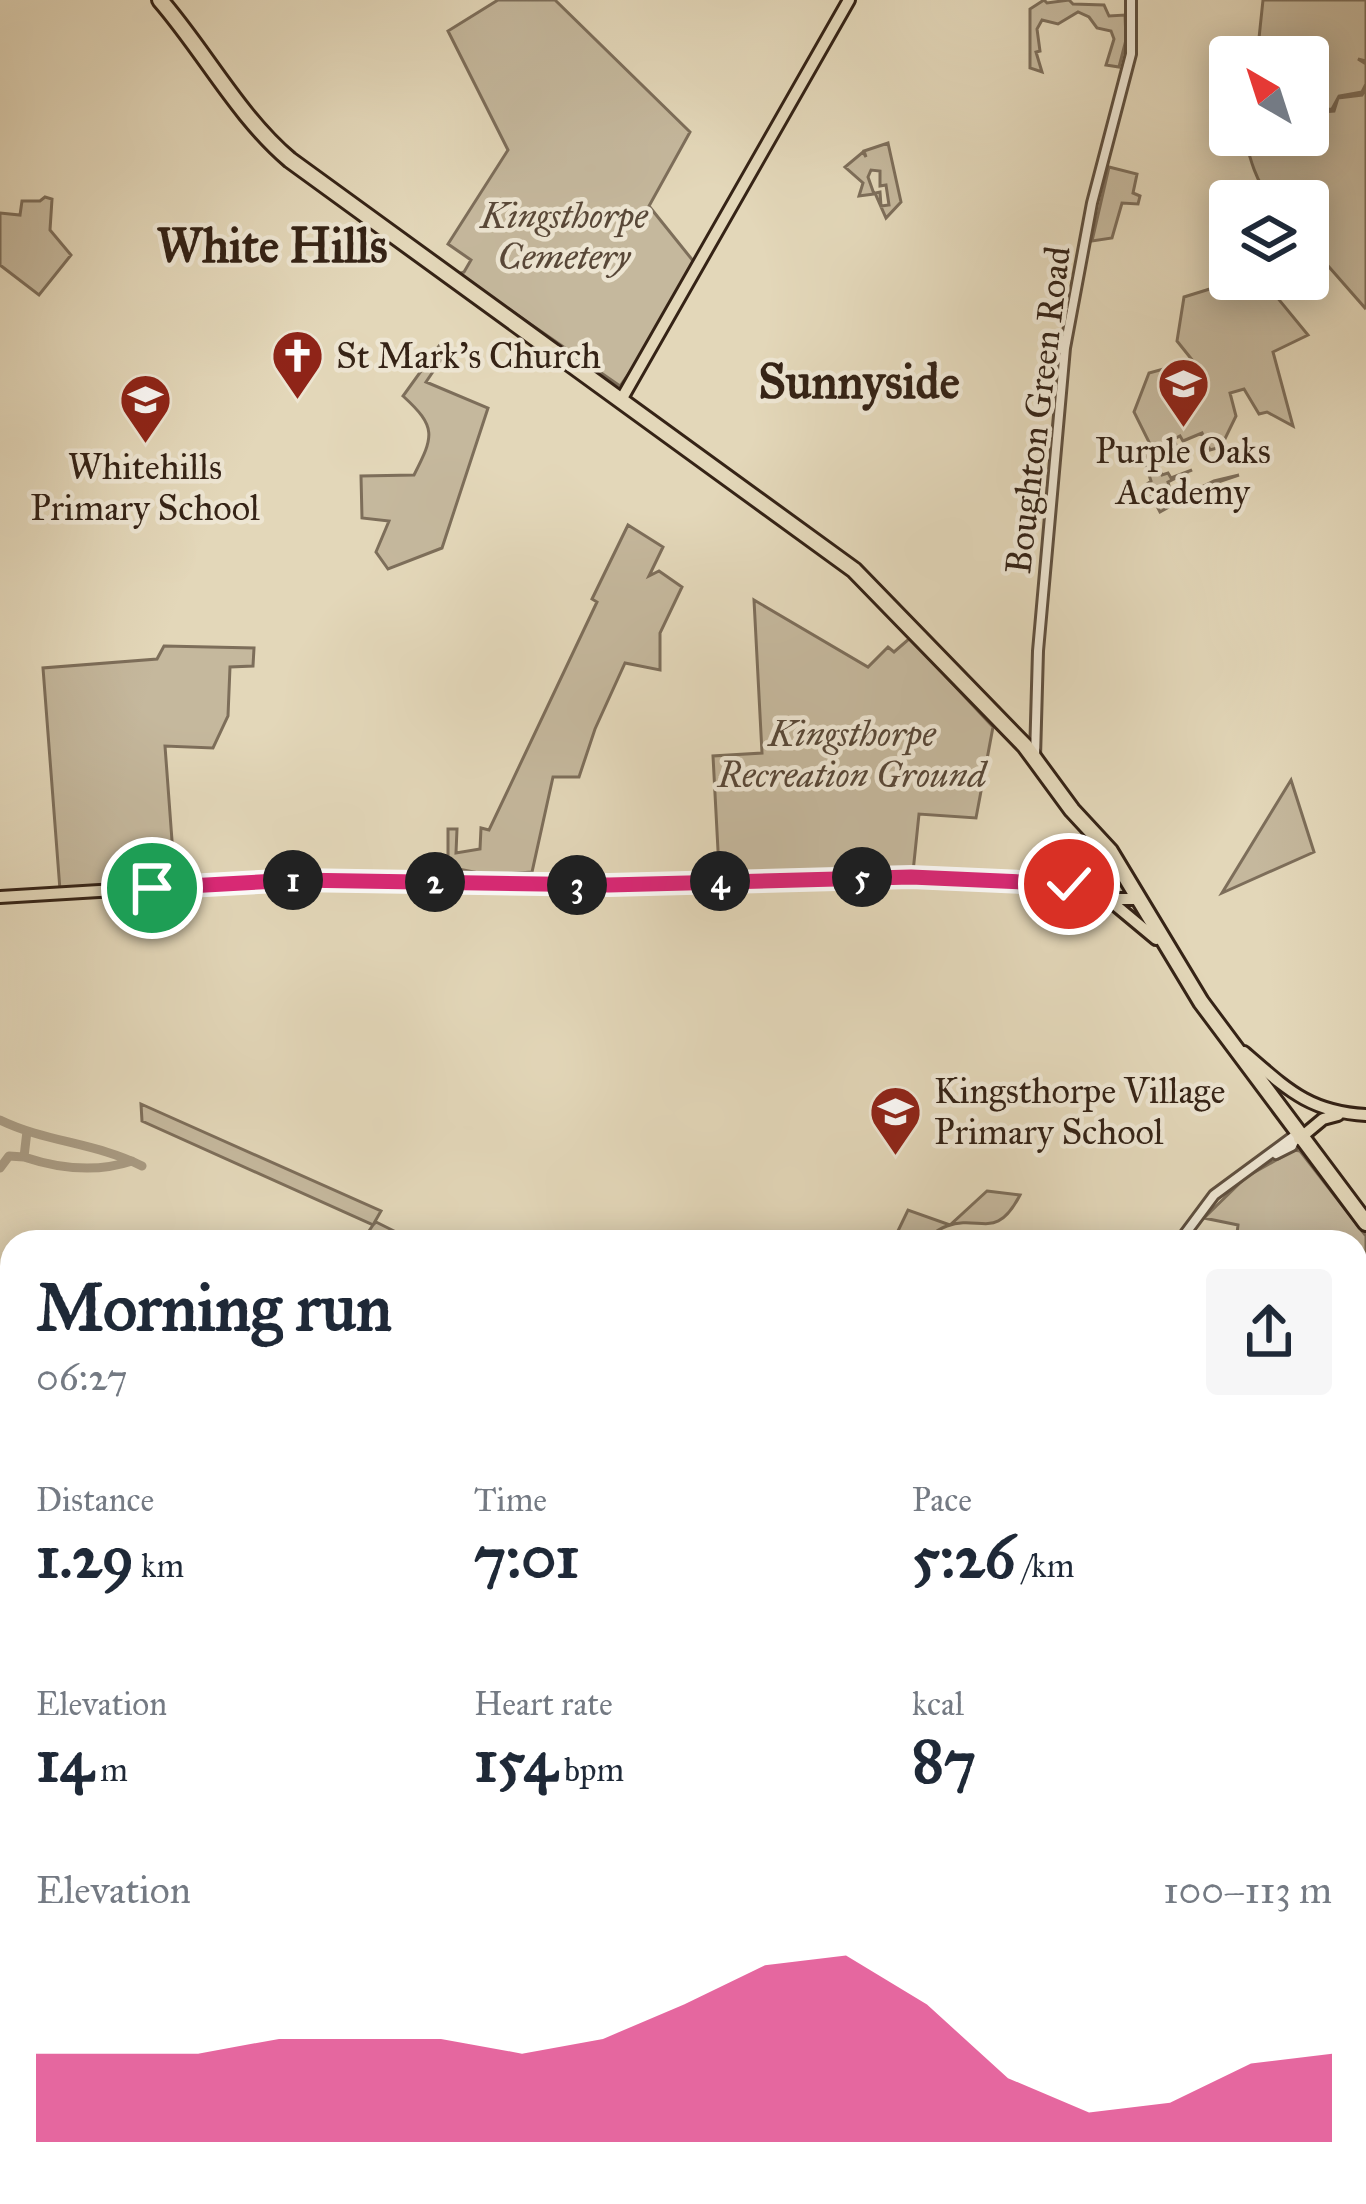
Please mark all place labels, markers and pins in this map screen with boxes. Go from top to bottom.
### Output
church icon: St Mark's Church [269,328,325,402]
place label: St Mark's Church [336,334,601,378]
school or university icon: Purple Oaks Academy [1155,355,1211,429]
school or university icon: Whitehills Primary School [117,371,173,445]
place label: Purple Oaks Academy [1095,429,1271,514]
place label: Whitehills Primary School [30,445,260,530]
pin [1018,833,1120,935]
pin [101,837,203,939]
pin: 5 [832,847,892,907]
pin: 1 [263,850,323,910]
pin: 4 [690,851,750,911]
pin: 2 [405,852,465,912]
pin: 3 [547,855,607,915]
place label: Kingsthorpe Village Primary School [934,1069,1225,1154]
school or university icon: Kingsthorpe Village Primary School [867,1084,923,1158]

